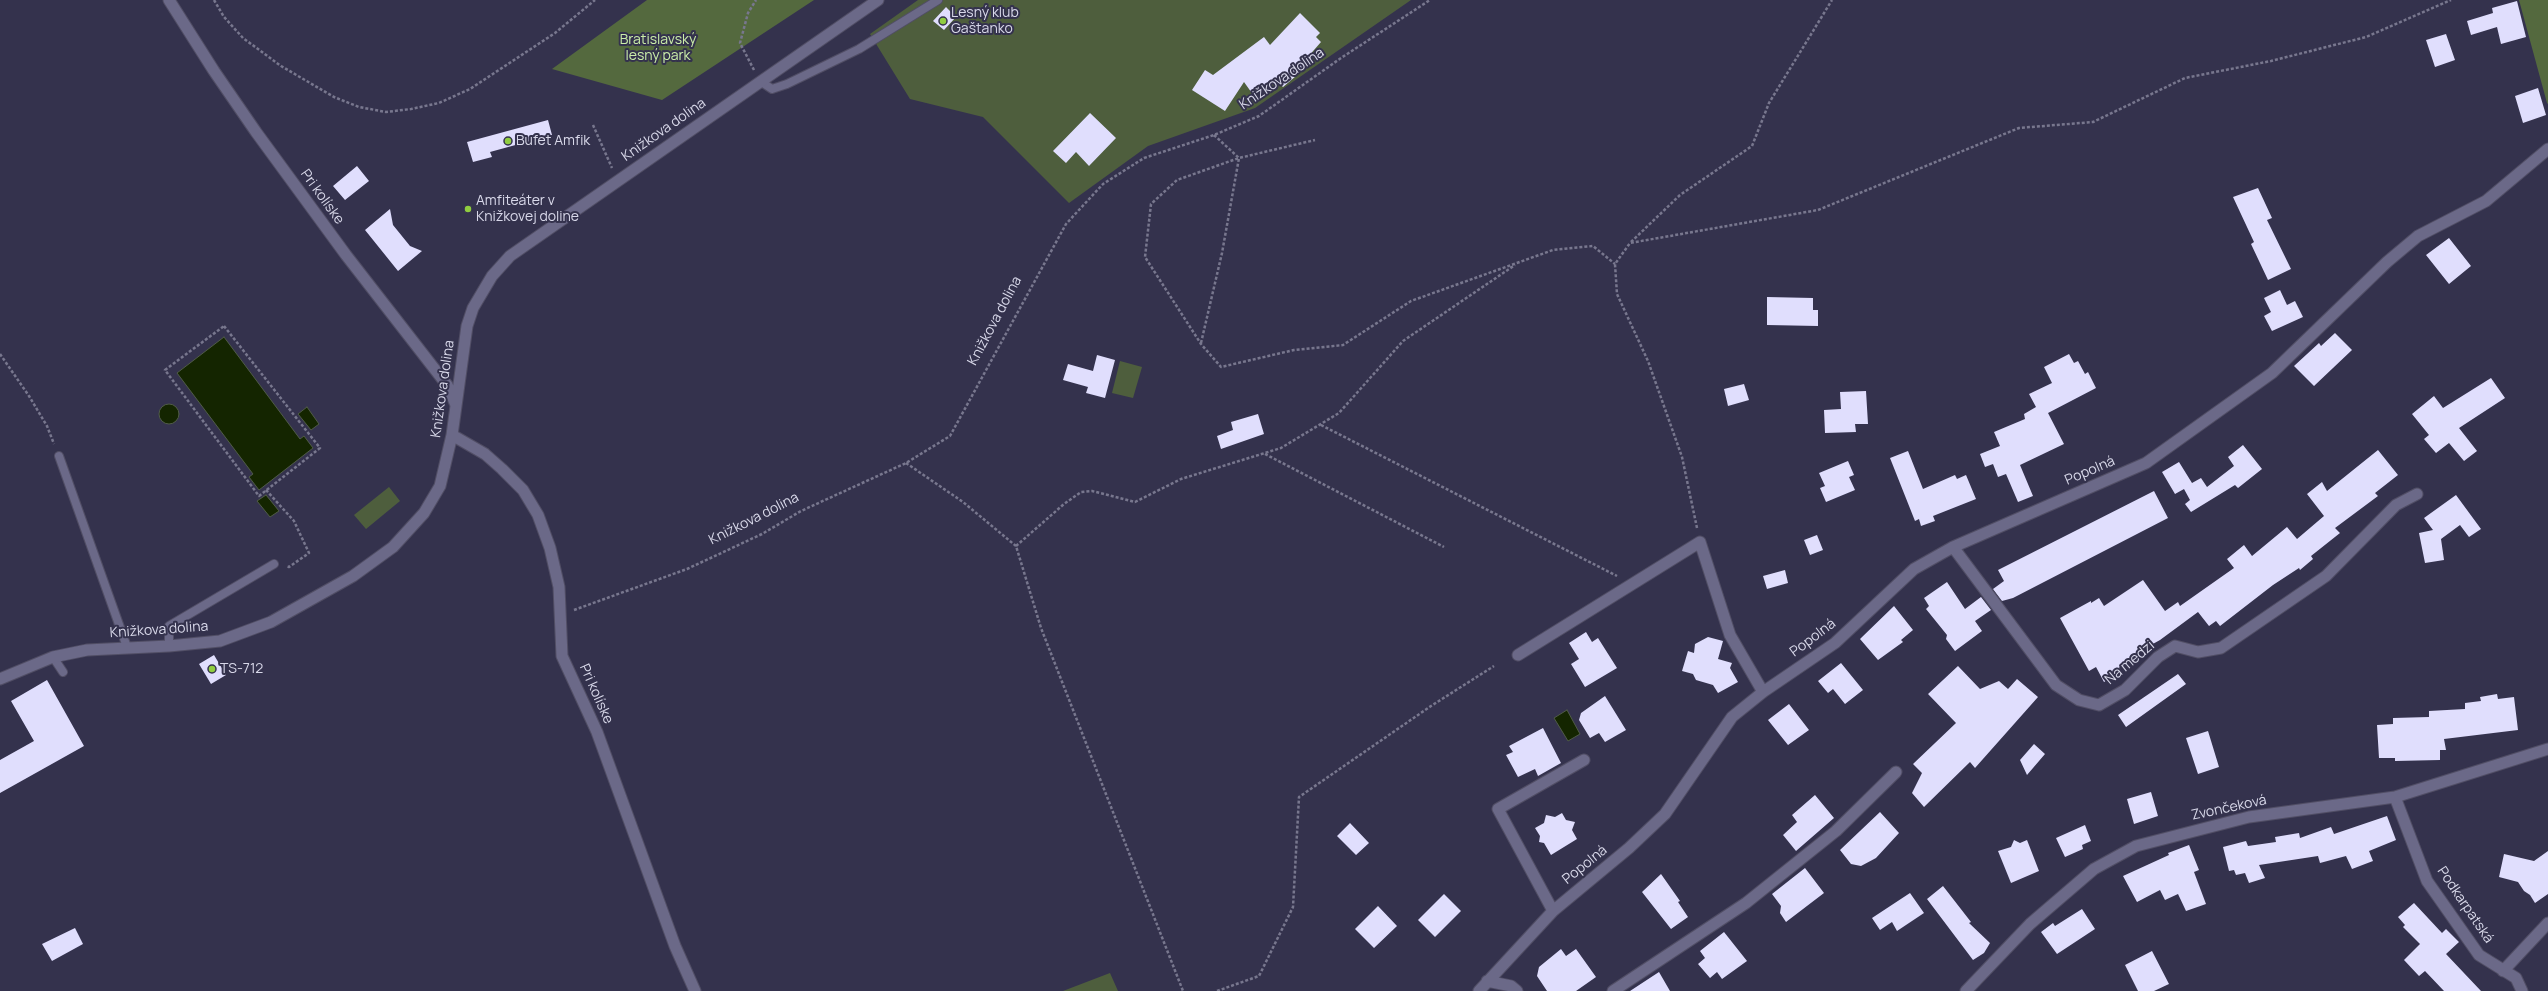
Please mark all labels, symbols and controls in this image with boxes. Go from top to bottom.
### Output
place label: Lesný klub Gaštanko [951,5,1019,38]
marker: Lesný klub Gaštanko [938,16,948,26]
park label: Bratislavský lesný park [620,32,696,64]
street label: Knižkova dolina [1236,44,1328,114]
street label: Knižkova dolina [619,95,709,165]
place label: Bufet Amfik [516,133,590,149]
marker: Bufet Amfik [503,136,513,146]
street label: Pri kolíske [297,166,347,228]
place label: Amfiteáter v Knižkovej doline [476,193,579,226]
marker: Amfiteáter v Knižkovej doline [463,204,473,214]
street label: Knižkova dolina [964,274,1026,368]
street label: Knižkova dolina [428,339,458,439]
street label: Popolná [2062,453,2118,489]
street label: Knižkova dolina [706,489,802,549]
street label: Popolná [1787,615,1839,661]
street label: Knižkova dolina [109,618,209,642]
street label: Na medzi [2102,638,2158,688]
place label: TS-712 [220,661,263,677]
street label: Pri kolíske [575,662,617,726]
marker: TS-712 [207,664,217,674]
street label: Zvončeková [2190,792,2268,824]
street label: Popolná [1559,842,1611,888]
street label: Podkarpatská [2433,864,2497,946]

